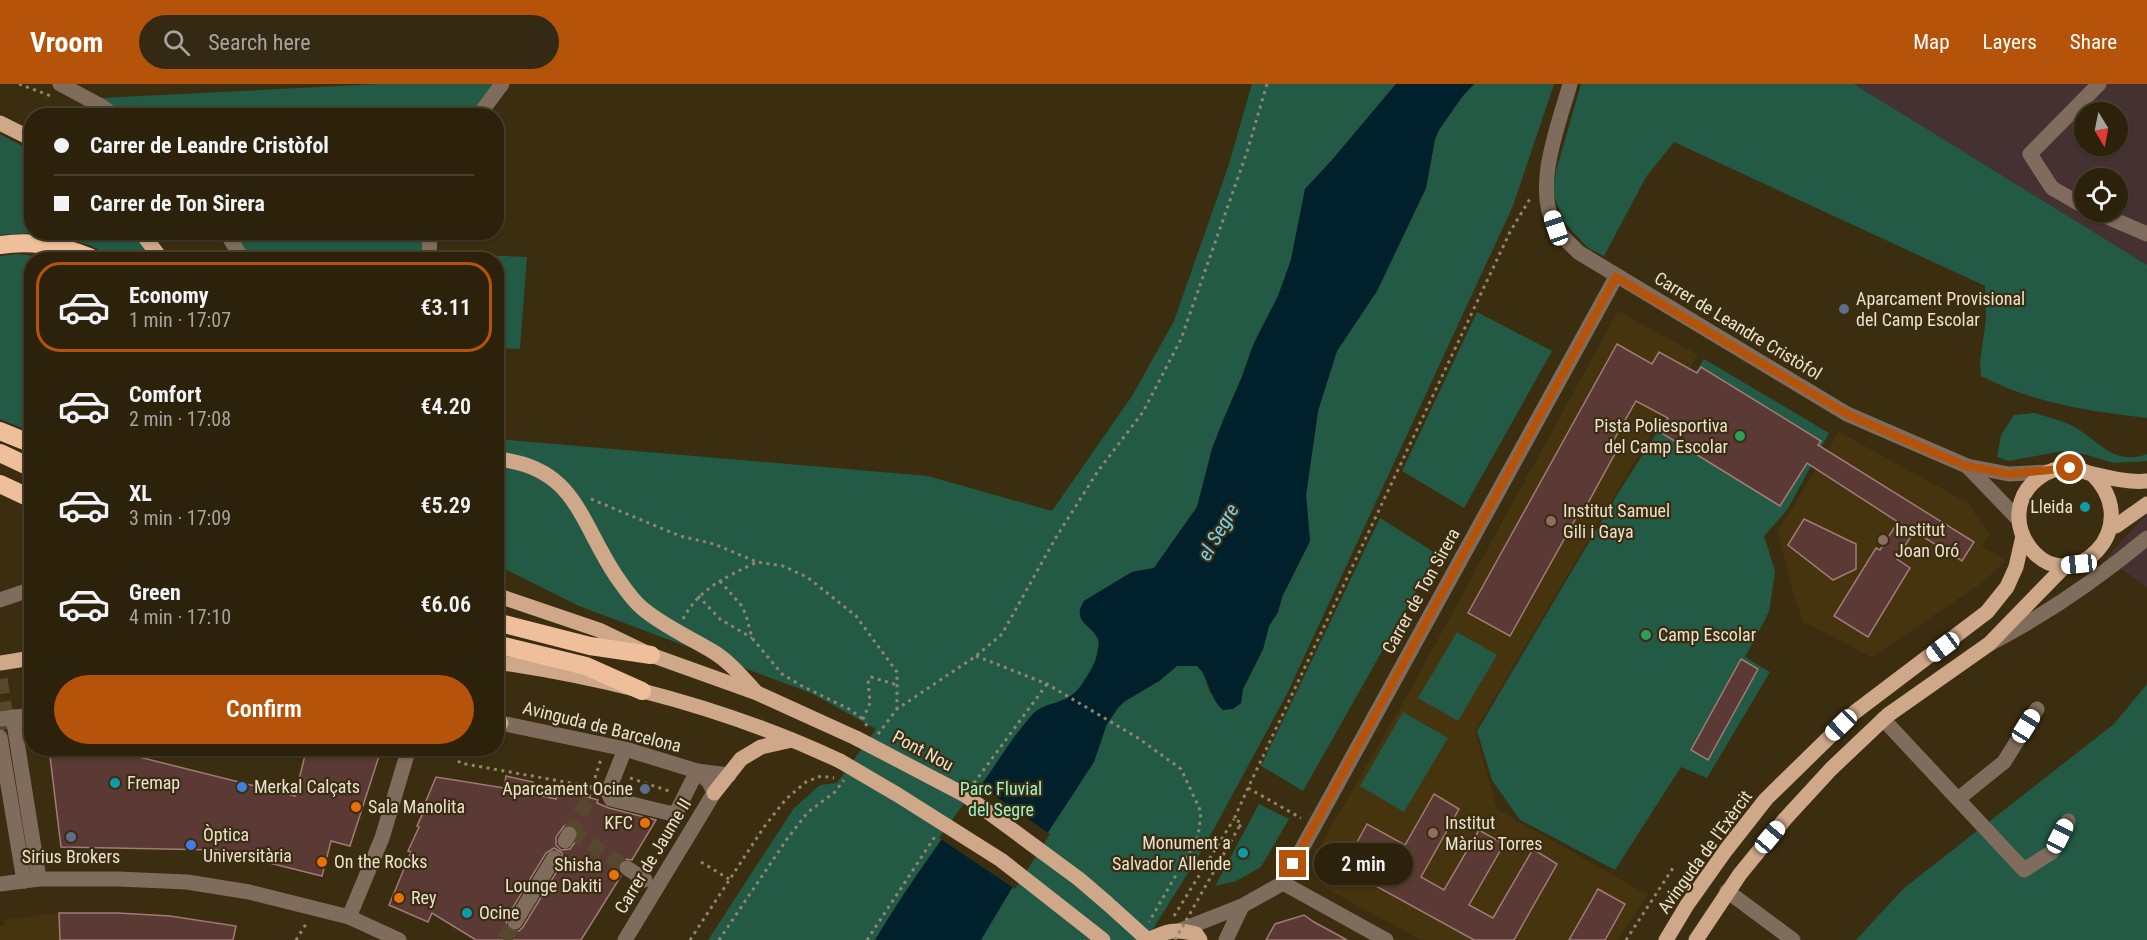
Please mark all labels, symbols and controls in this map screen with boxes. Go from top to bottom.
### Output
search box [139,15,559,69]
text: Vroom [30,26,103,59]
icon: search [160,26,193,59]
text: Search here [208,30,311,55]
text: Map [1913,30,1950,54]
text: Layers [1983,30,2037,54]
text: Share [2070,30,2117,54]
north arrow [2074,102,2128,156]
map controls [2074,102,2128,222]
text: Carrer de Leandre Cristòfol [90,133,329,158]
button: locate [2074,168,2128,222]
text: Carrer de Ton Sirera [90,191,265,216]
car [1542,208,1570,248]
street label: Carrer de Leandre Cristòfol [1651,267,1826,384]
icon: car [57,280,111,334]
text: Economy [129,283,209,308]
place label: Aparcament Provisional del Camp Escolar [1856,288,2025,330]
text: €3.11 [420,295,471,320]
marker: Aparcament Provisional del Camp Escolar [1837,302,1851,316]
text: 1 min · 17:07 [129,308,231,332]
icon: car [57,379,111,433]
text: Comfort [129,382,202,407]
text: €4.20 [420,394,471,419]
text: 2 min · 17:08 [129,407,231,431]
place label: Pista Poliesportiva del Camp Escolar [1594,415,1729,457]
marker: Pista Poliesportiva del Camp Escolar [1733,429,1747,443]
route start [2056,454,2083,481]
icon: car [57,478,111,532]
text: XL [129,481,152,506]
text: €5.29 [420,493,471,518]
place label: Lleida [2030,496,2073,517]
water label: el Segre [1192,499,1244,565]
place label: Institut Samuel Gili i Gaya [1563,500,1670,542]
marker: Lleida [2078,500,2092,514]
text: 3 min · 17:09 [129,506,231,530]
marker: Institut Samuel Gili i Gaya [1544,514,1558,528]
place label: Institut Joan Oró [1895,519,1959,561]
street label: Carrer de Ton Sirera [1377,524,1464,657]
marker: Institut Joan Oró [1876,533,1890,547]
car [2060,553,2098,575]
icon: car [57,577,111,631]
text: Green [129,580,181,605]
text: €6.06 [420,592,471,617]
text: 4 min · 17:10 [129,605,231,629]
place label: Camp Escolar [1658,624,1757,645]
marker: Camp Escolar [1639,628,1653,642]
car [1923,629,1963,665]
button: Confirm [54,675,474,744]
street label: Avinguda de Barcelona [521,697,683,756]
car [1822,706,1860,744]
car [2009,706,2043,746]
street label: Pont Nou [889,726,957,775]
place label: Fremap [127,772,180,793]
marker: Fremap [108,776,122,790]
place label: Merkal Calçats [254,776,360,797]
place label: Aparcament Ocine [502,778,633,799]
park label: Parc Fluvial del Segre [960,778,1042,820]
marker: Merkal Calçats [235,780,249,794]
marker: Aparcament Ocine [638,782,652,796]
street label: Avinguda de l'Exèrcit [1653,786,1756,917]
street label: Carrer de Jaume II [610,794,695,917]
place label: Sala Manolita [368,796,465,817]
marker: Sala Manolita [349,800,363,814]
place label: KFC [604,812,633,833]
place label: Institut Màrius Torres [1445,812,1543,854]
marker: KFC [638,816,652,830]
car [2044,816,2076,856]
car [1752,817,1788,857]
place label: Òptica Universitària [203,824,292,866]
marker: Institut Màrius Torres [1426,826,1440,840]
marker: Sirius Brokers [64,830,78,844]
place label: Monument a Salvador Allende [1112,832,1231,874]
marker: Òptica Universitària [184,838,198,852]
callout: 2 min [1314,843,1413,885]
place label: Sirius Brokers [22,846,120,867]
marker: Monument a Salvador Allende [1236,846,1250,860]
route end [1279,850,1306,877]
place label: On the Rocks [334,851,427,872]
text: 2 min [1341,852,1386,876]
place label: Shisha Lounge Dakiti [505,854,602,896]
marker: On the Rocks [315,855,329,869]
marker: Shisha Lounge Dakiti [607,868,621,882]
place label: Rey [411,887,437,908]
marker: Rey [392,891,406,905]
place label: Ocine [479,902,519,923]
marker: Ocine [460,906,474,920]

